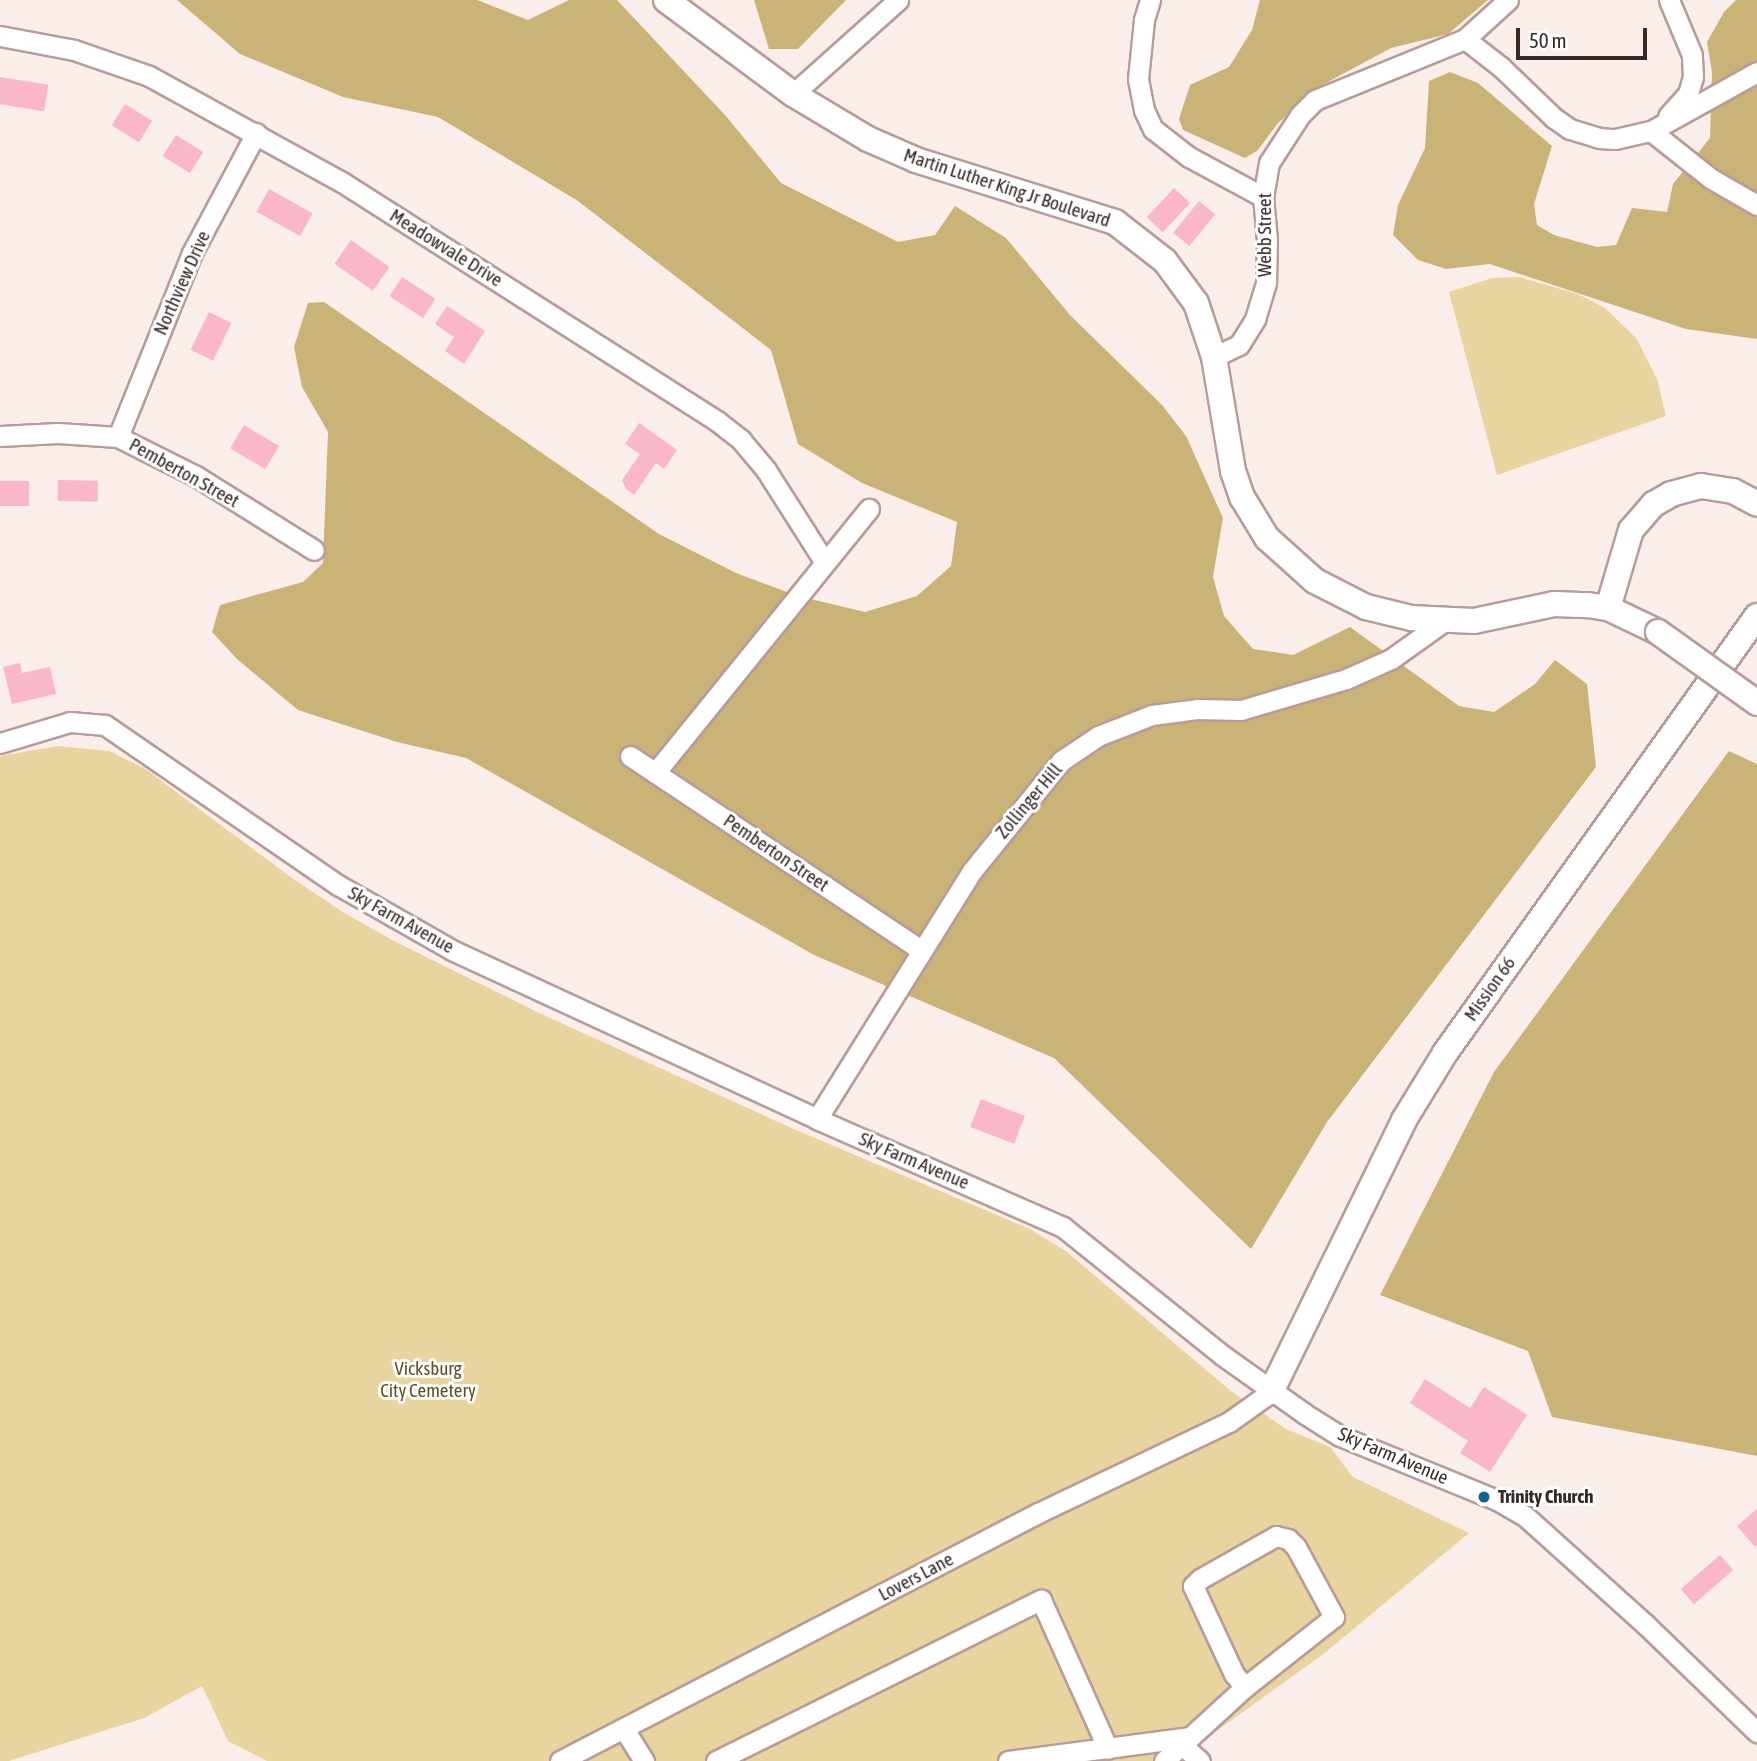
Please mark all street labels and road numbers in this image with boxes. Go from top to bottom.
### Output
street label: Martin Luther King Jr Boulevard [901,144,1113,232]
street label: Webb Street [1254,193,1276,277]
street label: Meadowvale Drive [385,204,507,292]
street label: Northview Drive [149,227,215,339]
street label: Pemberton Street [125,433,243,513]
street label: Zollinger Hill [991,759,1067,843]
street label: Pemberton Street [719,809,833,897]
street label: Sky Farm Avenue [344,882,458,958]
street label: Mission 66 [1460,952,1520,1026]
street label: Sky Farm Avenue [856,1128,972,1194]
street label: Sky Farm Avenue [1335,1423,1451,1489]
street label: Lovers Lane [875,1548,957,1606]

